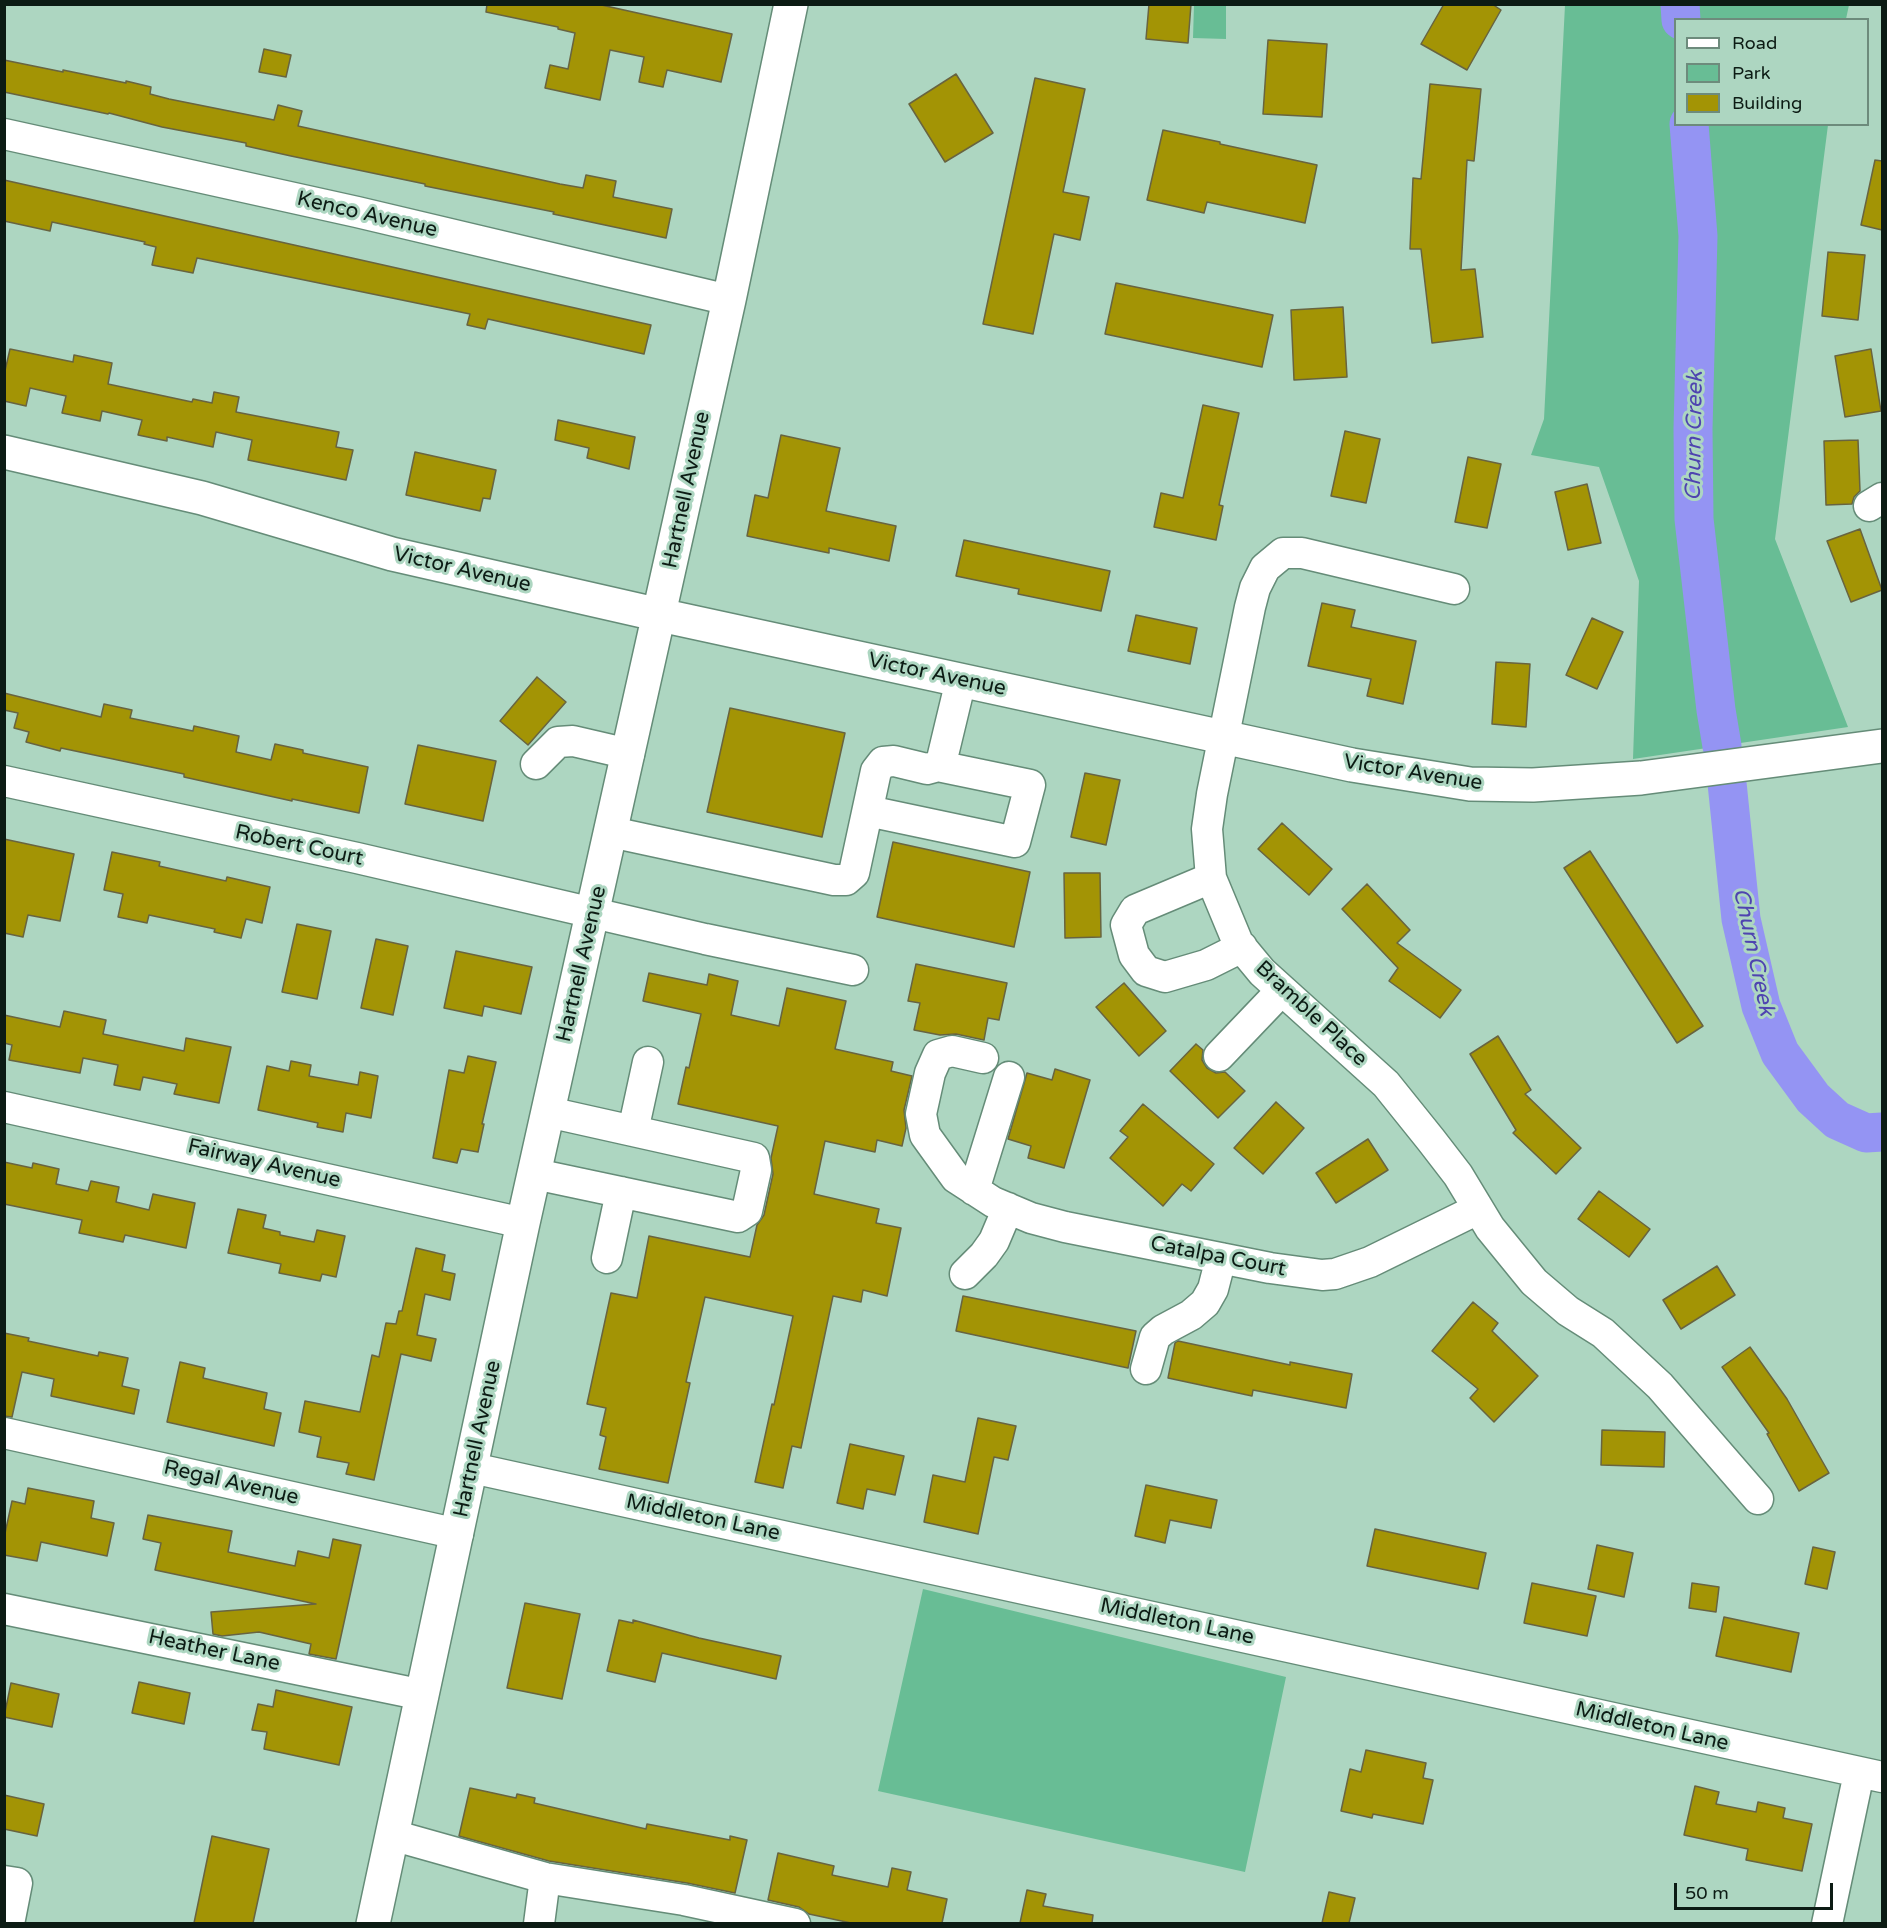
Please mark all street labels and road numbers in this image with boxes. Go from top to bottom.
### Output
street label: Kenco Avenue [294,187,440,243]
street label: Hartnell Avenue [658,409,716,571]
street label: Victor Avenue [391,542,533,598]
street label: Victor Avenue [866,648,1008,702]
street label: Victor Avenue [1342,750,1484,796]
street label: Robert Court [233,820,365,872]
street label: Hartnell Avenue [552,883,612,1045]
street label: Bramble Place [1250,956,1372,1072]
street label: Fairway Avenue [185,1134,343,1194]
street label: Catalpa Court [1148,1232,1288,1282]
street label: Hartnell Avenue [449,1358,507,1520]
street label: Regal Avenue [161,1455,301,1511]
street label: Middleton Lane [624,1489,782,1547]
street label: Middleton Lane [1098,1593,1256,1651]
street label: Heather Lane [146,1625,282,1677]
street label: Middleton Lane [1573,1697,1731,1757]

